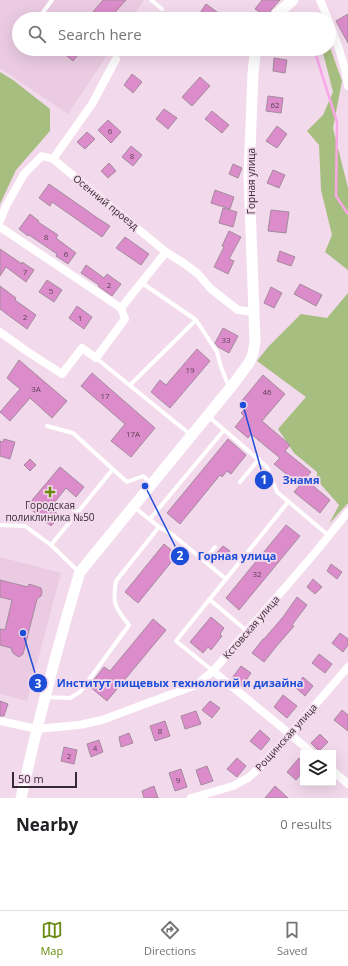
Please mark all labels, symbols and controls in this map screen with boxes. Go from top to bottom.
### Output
search box [12,12,336,56]
icon: search [26,23,48,45]
text: Search here [58,24,142,44]
house number: 62 [270,99,280,110]
house number: 6 [108,125,113,136]
street label: Горная улица [244,148,258,214]
house number: 8 [130,150,135,161]
street label: Осенний проезд [70,171,142,233]
house number: 8 [44,231,49,242]
house number: 6 [64,248,69,259]
house number: 7 [23,266,28,277]
house number: 2 [107,279,112,290]
house number: 5 [49,285,54,296]
house number: 2 [23,311,28,322]
house number: 1 [78,312,82,323]
house number: 33 [221,334,231,345]
house number: 19 [185,364,195,375]
house number: 3А [31,383,42,394]
house number: 46 [262,386,272,397]
house number: 17 [100,390,110,401]
house number: 17А [126,428,141,439]
callout: Знамя [254,469,327,492]
text: 1 [261,471,267,488]
text: Знамя [283,472,319,487]
marker: Городская поликлиника №50 [44,486,56,498]
place label: Городская поликлиника №50 [5,498,95,524]
callout: Горная улица [170,545,284,568]
text: 2 [177,547,184,564]
text: Горная улица [198,548,276,563]
house number: 32 [252,568,262,579]
street label: Кстовская улица [220,592,282,662]
callout: Институт пищевых технологий и дизайна [28,672,311,695]
text: 3 [35,675,42,692]
text: Институт пищевых технологий и дизайна [57,675,303,690]
street label: Рощинская улица [252,700,320,774]
house number: 8 [158,725,163,736]
house number: 4 [93,742,98,753]
house number: 2 [67,750,72,761]
map controls [300,750,336,786]
button: layers [300,750,336,786]
scale bar [12,770,77,789]
text: 50 m [18,771,44,786]
house number: 9 [176,774,181,785]
text: Nearby [16,813,78,836]
text: 0 results [280,815,332,833]
tab: Map [40,919,63,958]
tab: Directions [144,919,196,958]
tab: Saved [277,919,308,958]

